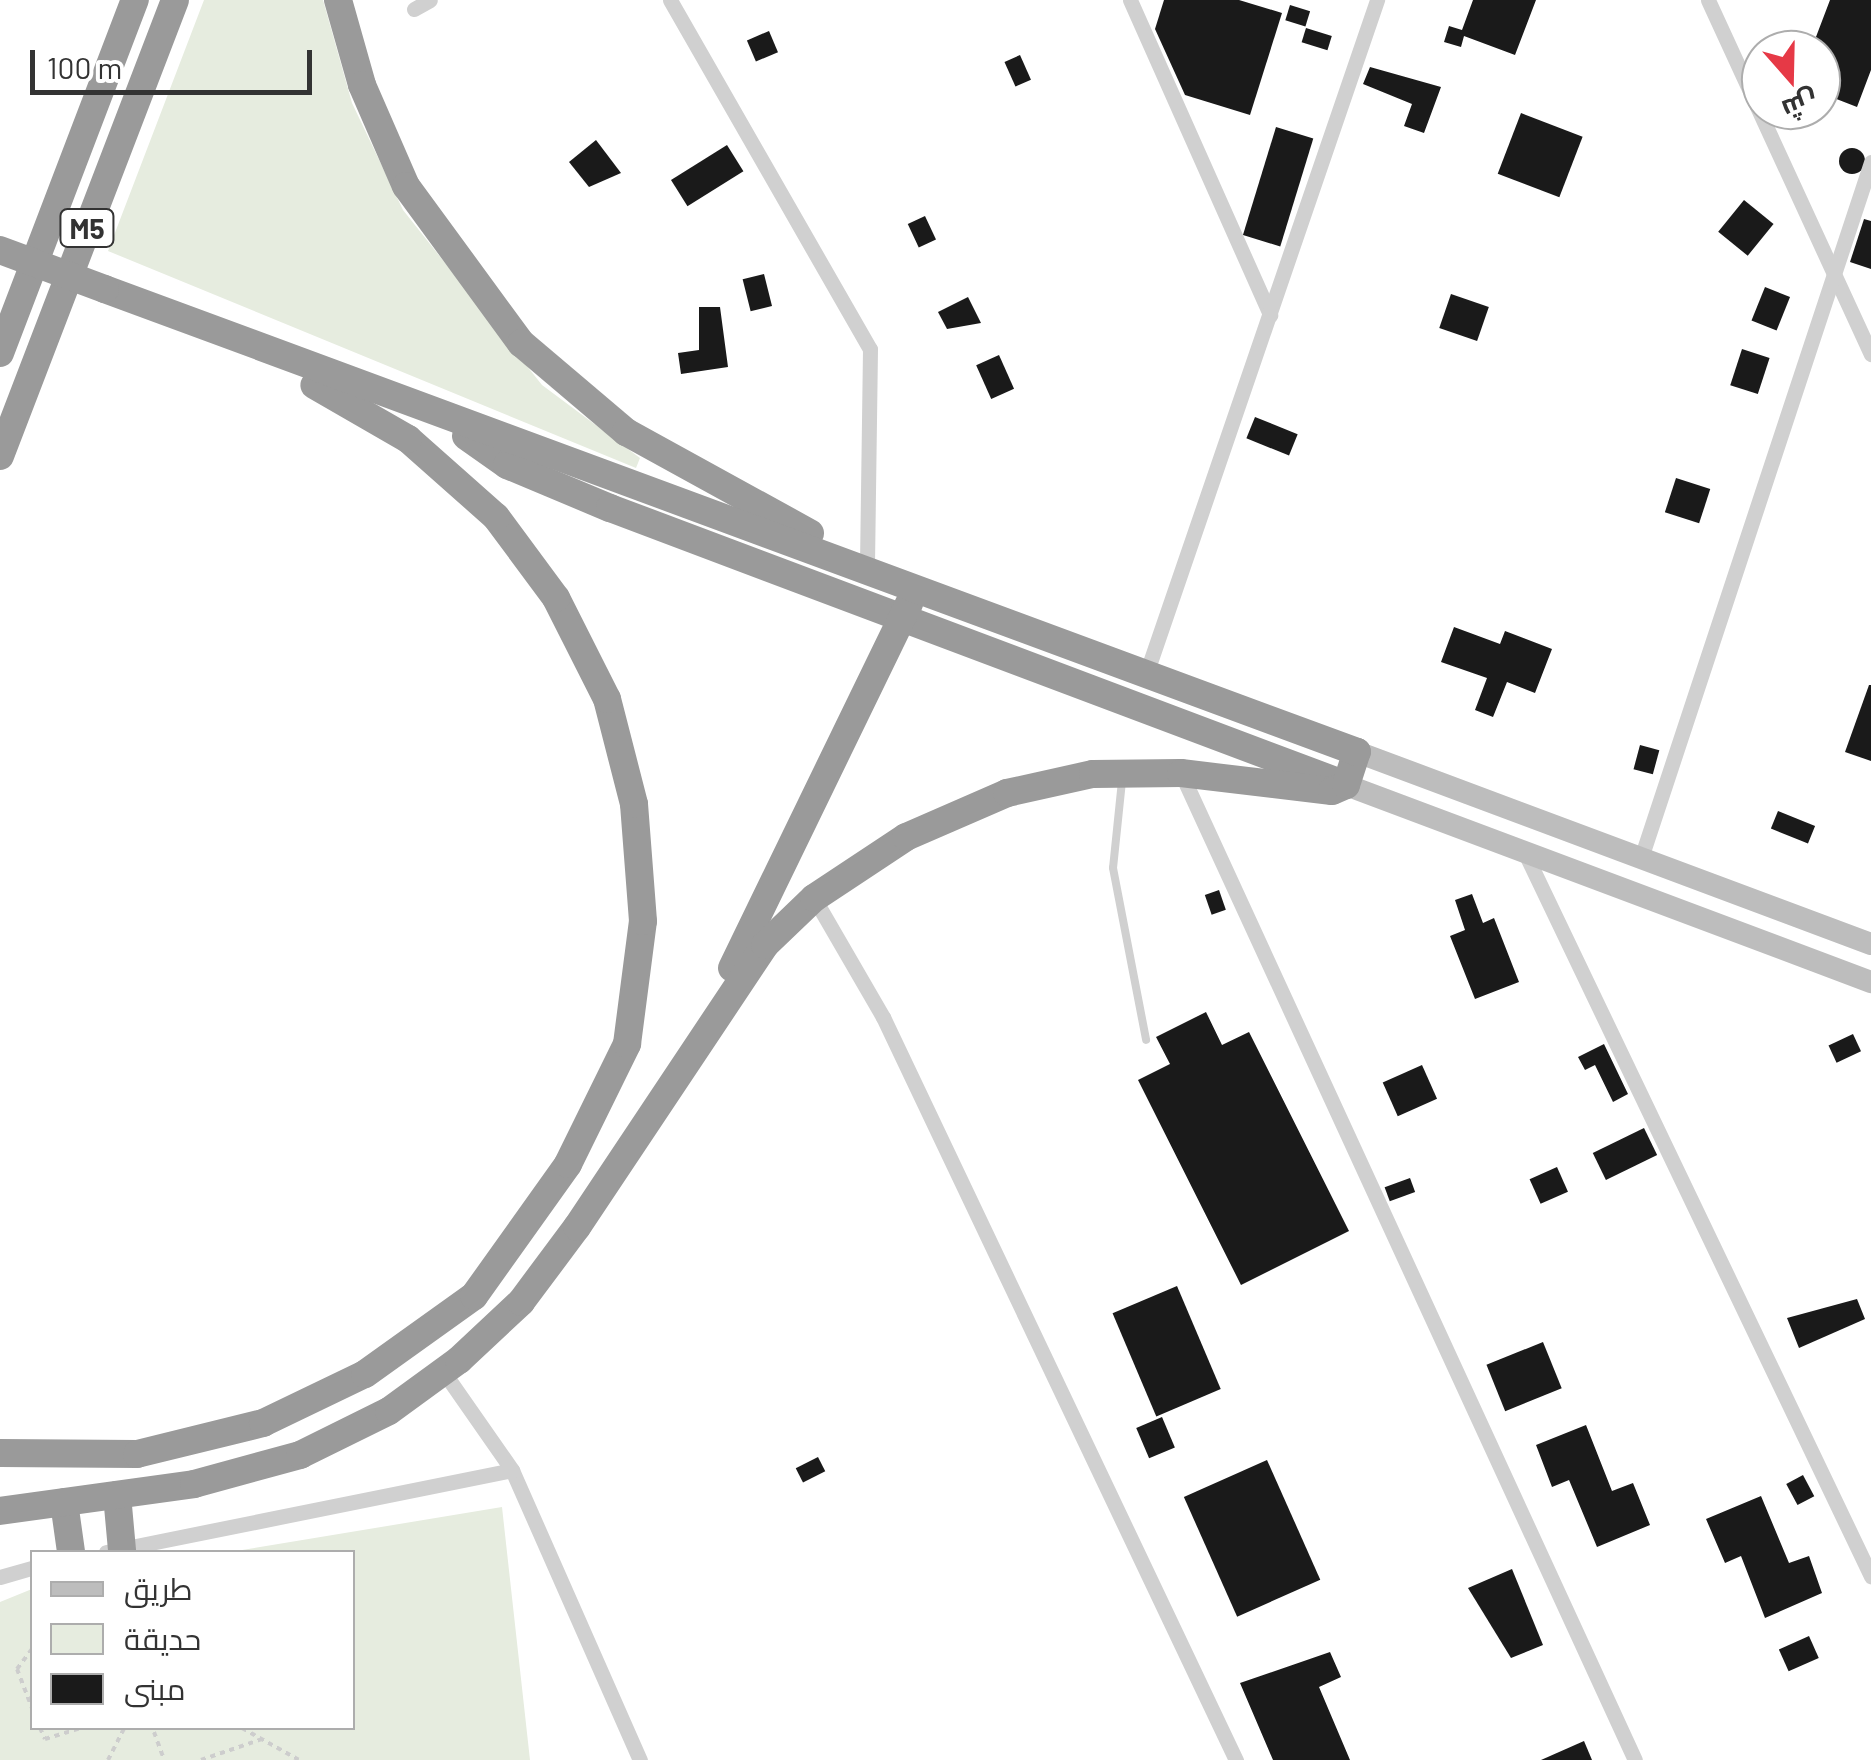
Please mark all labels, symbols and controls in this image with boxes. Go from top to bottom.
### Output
scale bar [35,30,318,92]
north arrow [1741,30,1841,130]
text: 100 m [47,49,122,85]
text: ش [1778,84,1823,128]
road number: M5 [57,205,117,251]
legend [30,1550,355,1730]
text: طريق [124,1570,193,1606]
text: حديقة [124,1620,201,1656]
text: مبنى [124,1670,185,1706]

